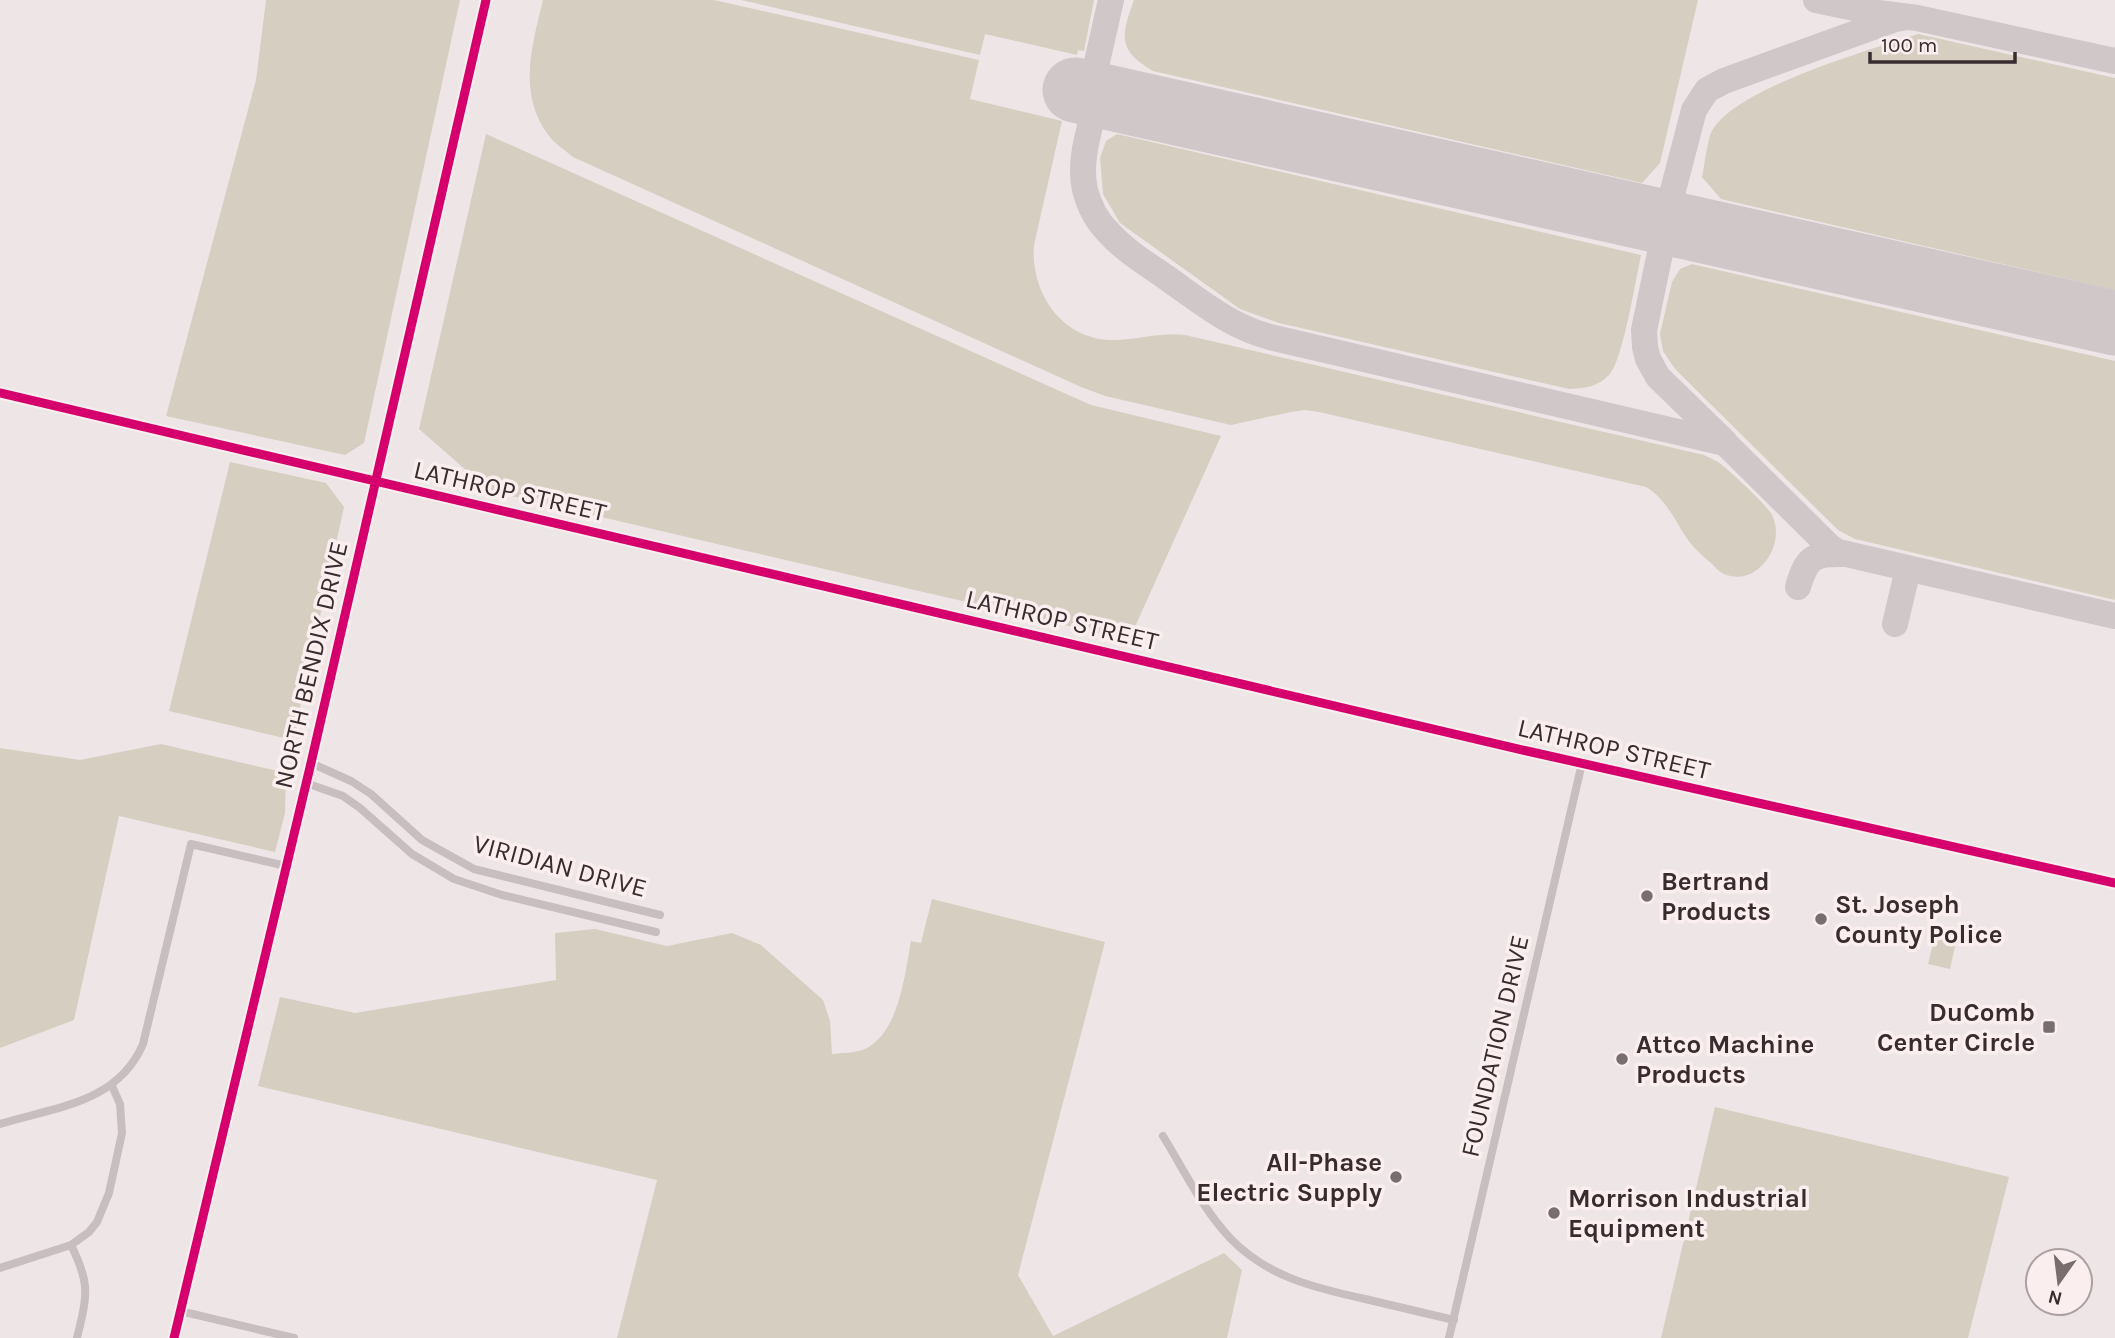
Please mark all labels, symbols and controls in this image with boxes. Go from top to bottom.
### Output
scale bar [1870,21,2015,65]
text: 100 m [1881,33,1938,57]
street label: LATHROP STREET [411,454,609,528]
street label: NORTH BENDIX DRIVE [267,538,355,792]
street label: LATHROP STREET [963,583,1161,657]
street label: LATHROP STREET [1515,712,1713,786]
street label: VIRIDIAN DRIVE [470,828,650,904]
place label: Bertrand Products [1661,866,1771,927]
marker: Bertrand Products [1639,888,1655,904]
place label: St. Joseph County Police [1835,889,2002,950]
marker: St. Joseph County Police [1813,911,1829,927]
street label: FOUNDATION DRIVE [1454,932,1536,1160]
place label: DuComb Center Circle [1877,997,2035,1058]
marker: DuComb Center Circle [2041,1019,2057,1035]
place label: Attco Machine Products [1636,1029,1814,1090]
marker: Attco Machine Products [1614,1051,1630,1067]
place label: All-Phase Electric Supply [1196,1147,1382,1208]
marker: All-Phase Electric Supply [1388,1169,1404,1185]
place label: Morrison Industrial Equipment [1568,1183,1808,1244]
marker: Morrison Industrial Equipment [1546,1205,1562,1221]
north arrow [2024,1247,2094,1317]
text: N [2046,1285,2064,1310]

